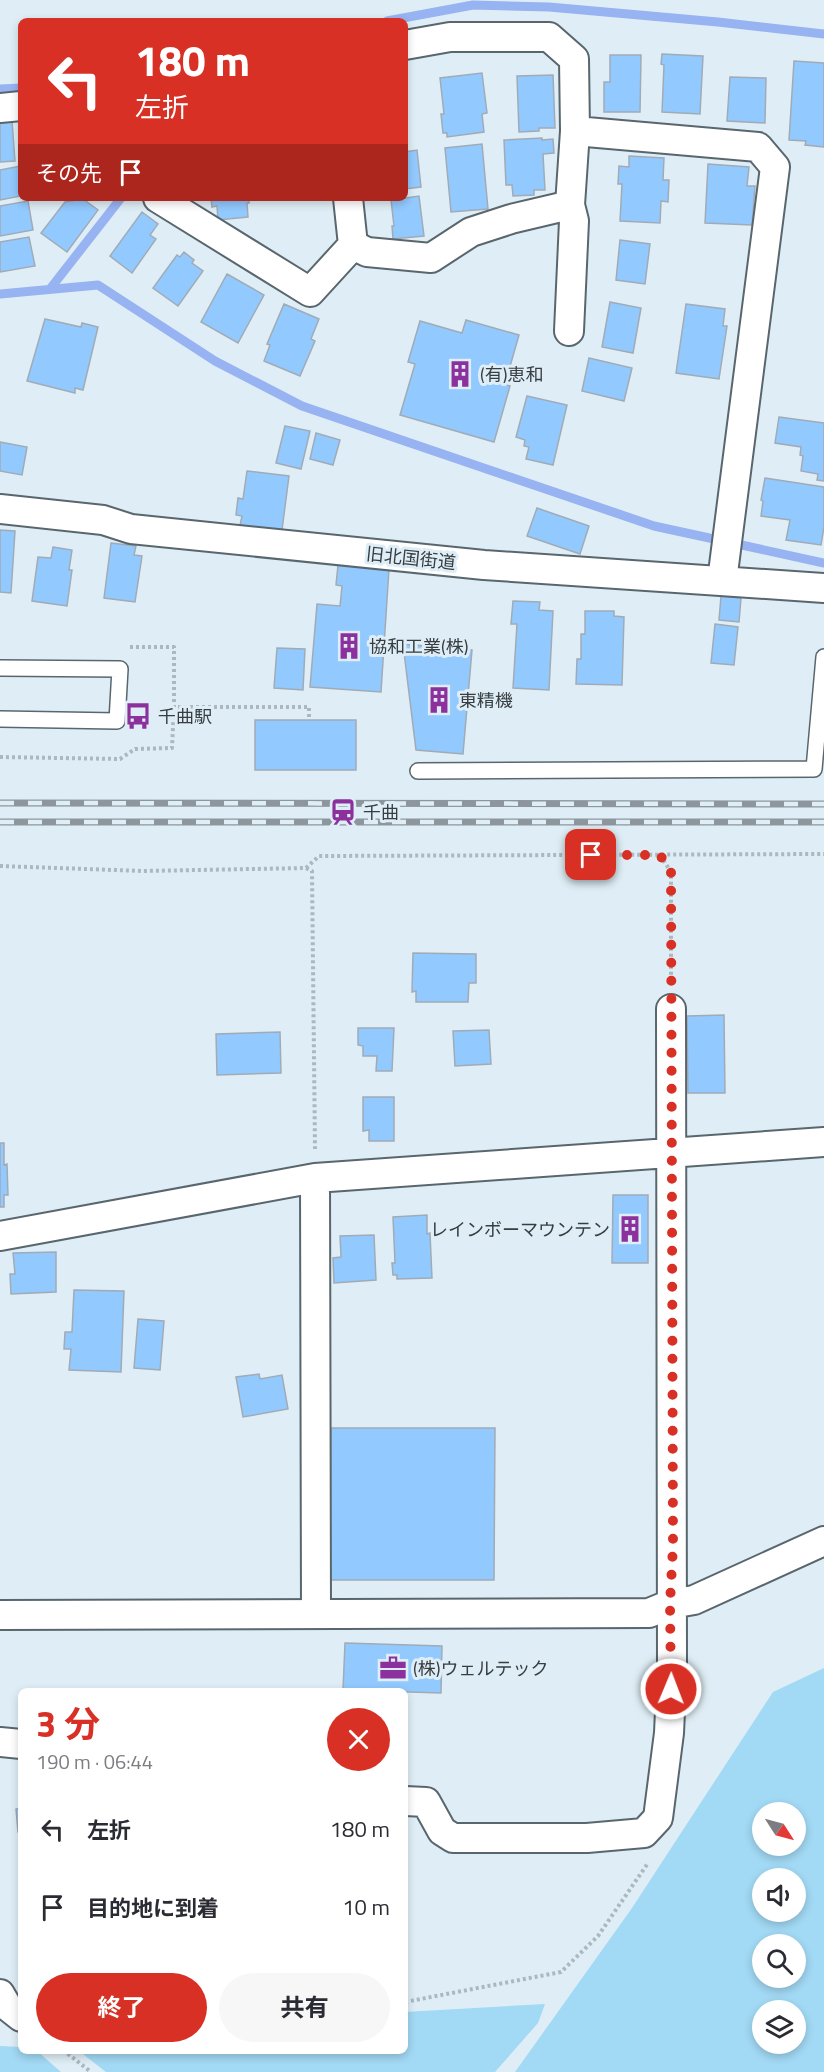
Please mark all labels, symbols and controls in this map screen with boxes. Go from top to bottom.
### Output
text: 180 m [135,28,250,92]
icon: left [36,42,114,120]
text: 左折 [135,86,189,127]
text: その先 [36,156,102,190]
icon: arrive [114,156,147,189]
building icon: (有)恵和 [445,359,475,389]
place label: (有)恵和 [480,361,544,388]
street label: 旧北国街道 [365,540,457,576]
building icon: 協和工業(株) [334,631,364,661]
place label: 協和工業(株) [369,633,469,660]
building icon: 東精機 [424,685,454,715]
place label: 東精機 [459,687,513,714]
bus stop icon: 千曲駅 [123,701,153,731]
place label: 千曲駅 [158,703,212,730]
station icon: 千曲 [328,797,358,827]
place label: 千曲 [363,799,399,826]
pin [565,829,616,880]
icon: arrive [574,838,607,871]
building icon: レインボーマウンテン [615,1214,645,1244]
place label: レインボーマウンテン [430,1216,610,1243]
office icon: (株)ウェルテック [378,1653,408,1683]
place label: (株)ウェルテック [413,1655,549,1682]
position arrow [639,1657,703,1721]
text: 3 分 [36,1696,100,1751]
button: close [327,1708,390,1771]
text: 190 m · 06:44 [36,1746,153,1777]
north arrow [752,1802,806,1856]
map controls [752,1802,806,2054]
text: 180 m [330,1812,390,1846]
icon: left [36,1813,69,1846]
text: 左折 [87,1813,131,1847]
button: sound [752,1868,806,1922]
text: 10 m [342,1890,390,1924]
icon: arrive [36,1891,69,1924]
text: 目的地に到着 [87,1891,219,1925]
button: search [752,1934,806,1988]
button: 終了 [36,1973,207,2042]
button: 共有 [219,1973,390,2042]
button: layers [752,2000,806,2054]

